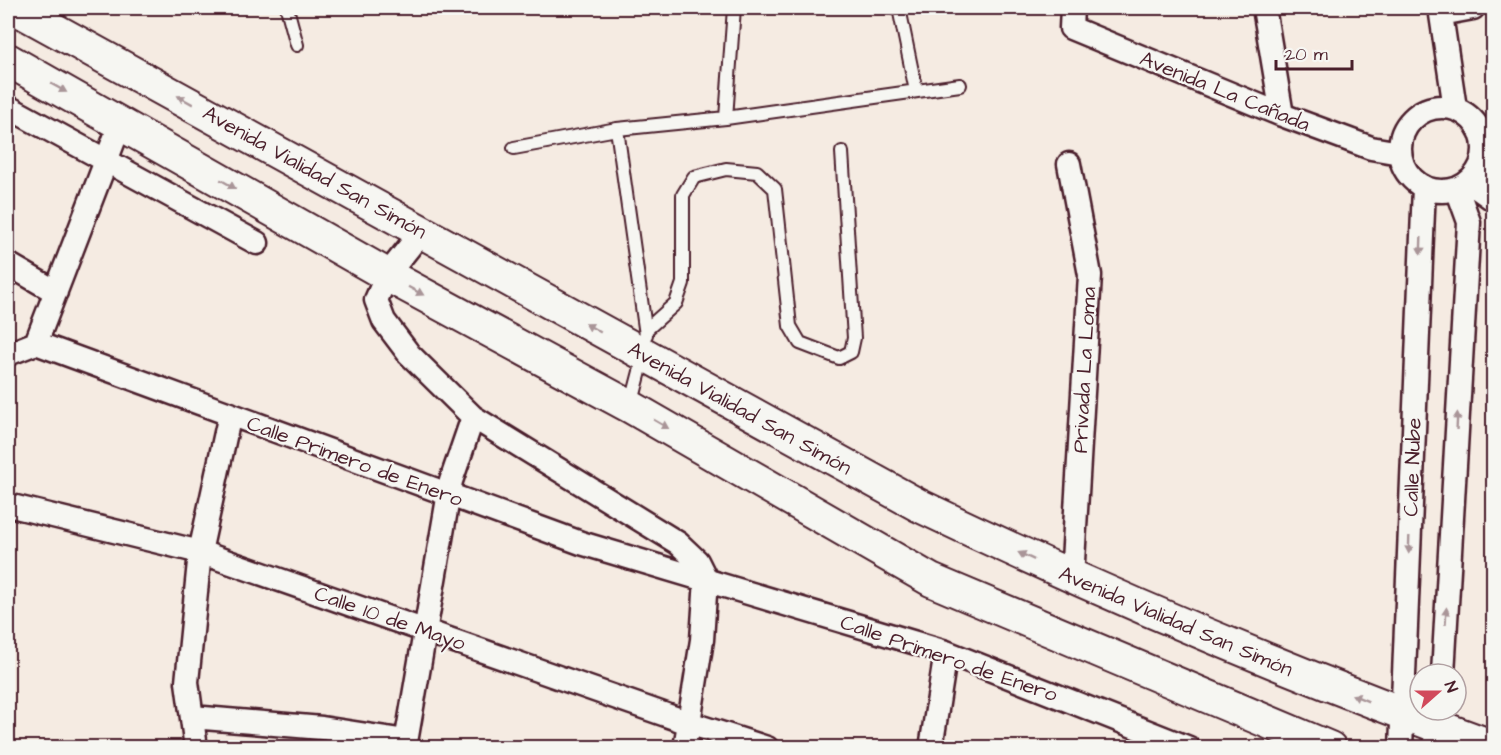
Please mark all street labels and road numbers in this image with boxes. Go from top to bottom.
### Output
street label: Avenida La Cañada [1135,44,1314,139]
street label: Avenida Vialidad San Simón [198,99,432,246]
street label: Privada La Loma [1066,286,1103,454]
street label: Avenida Vialidad San Simón [623,335,857,482]
street label: Calle Primero de Enero [243,409,467,514]
street label: Calle Nube [1396,417,1429,517]
street label: Avenida Vialidad San Simón [1054,559,1297,684]
street label: Calle 10 de Mayo [310,579,470,660]
street label: Calle Primero de Enero [836,608,1061,709]

